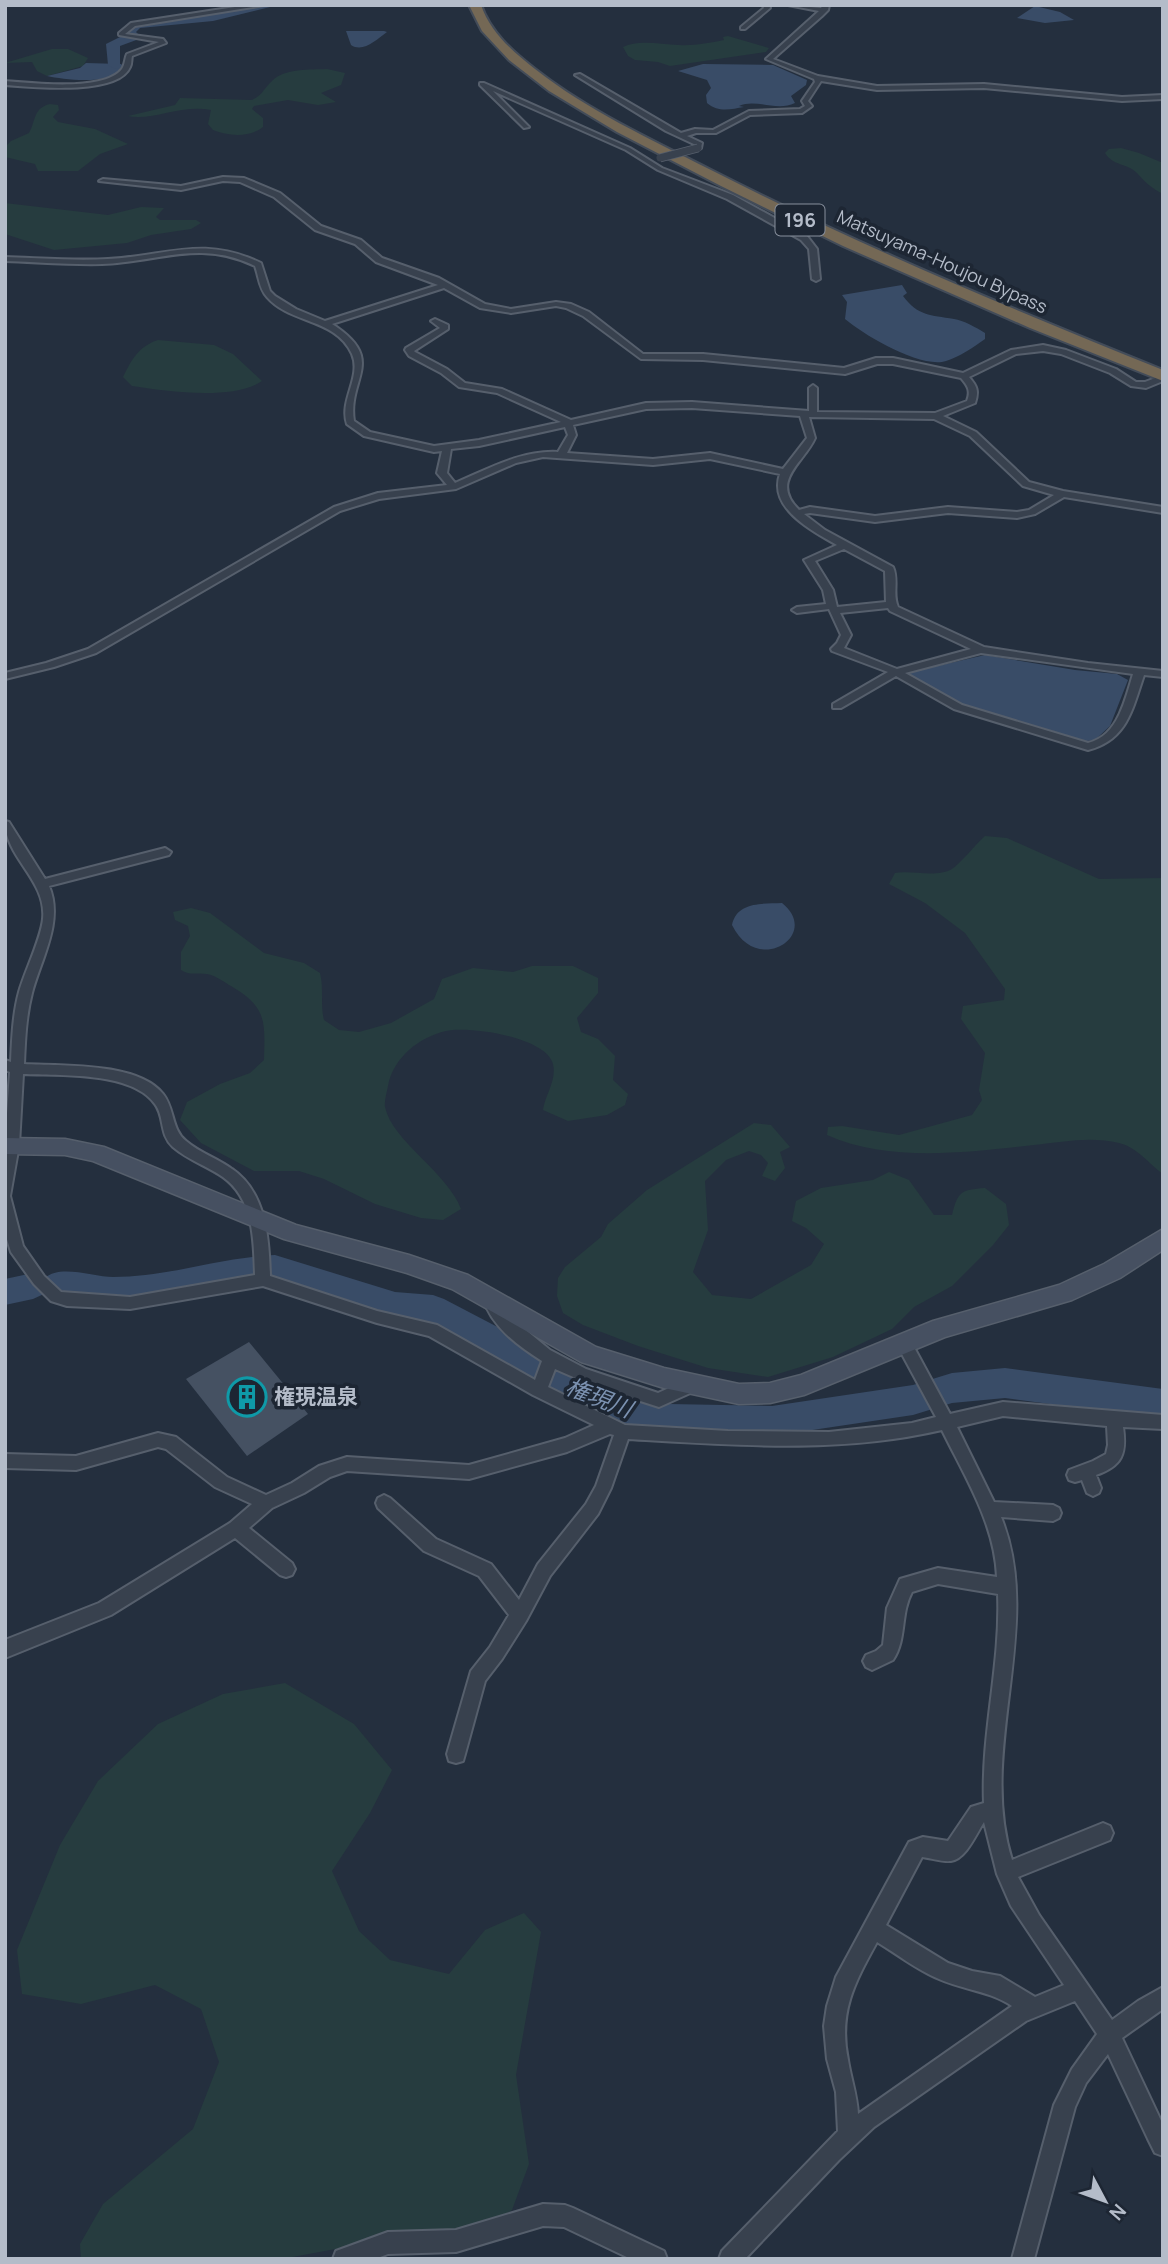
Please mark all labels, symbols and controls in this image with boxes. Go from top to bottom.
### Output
road number: 196 [776,204,824,235]
street label: Matsuyama-Houjou Bypass [834,204,1051,318]
water label: 権現川 [561,1370,640,1425]
building icon: 権現温泉 [226,1376,268,1418]
place label: 権現温泉 [274,1382,358,1410]
north arrow [1070,2166,1140,2236]
text: N [1104,2198,1132,2226]

